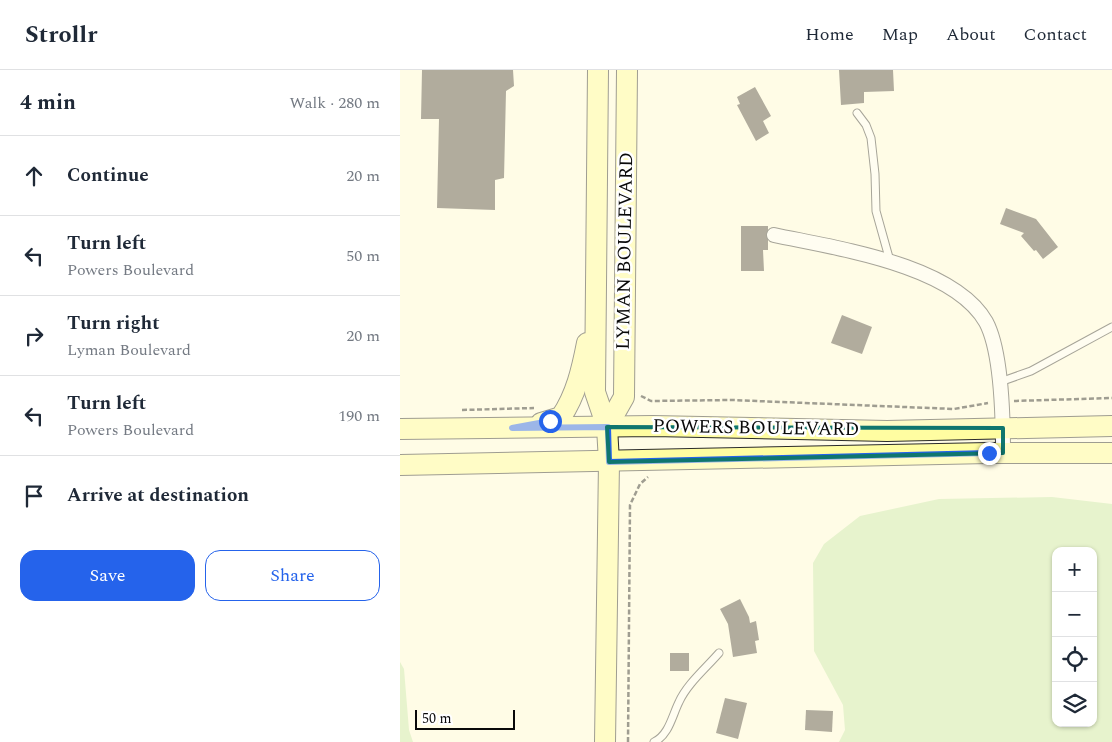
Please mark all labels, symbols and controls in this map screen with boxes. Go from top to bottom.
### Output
text: Strollr [25,17,97,53]
text: Home [805,21,854,48]
text: Map [882,21,918,48]
text: About [946,21,996,48]
text: Contact [1024,21,1087,48]
text: 4 min [20,87,76,119]
text: Walk · 280 m [289,91,380,115]
street label: LYMAN BOULEVARD [609,152,641,350]
text: Continue [67,161,149,190]
icon: ahead [20,162,48,190]
text: 20 m [346,164,380,188]
text: Turn left [67,229,146,258]
icon: left [20,242,48,270]
text: 50 m [346,244,380,268]
text: Powers Boulevard [67,258,194,282]
text: Turn right [67,309,160,338]
icon: right [20,322,48,350]
text: 20 m [346,324,380,348]
text: Lyman Boulevard [67,338,191,362]
text: Turn left [67,389,146,418]
icon: left [20,402,48,430]
text: 190 m [338,404,380,428]
route start [539,410,562,433]
street label: POWERS BOULEVARD [652,412,860,444]
text: Powers Boulevard [67,418,194,442]
route end [978,442,1001,465]
text: Arrive at destination [67,481,249,510]
icon: arrive [20,482,48,510]
map controls [1052,547,1097,727]
button: + [1052,547,1097,592]
button: Save [20,550,195,601]
button: Share [205,550,380,601]
button: − [1052,592,1097,637]
button: locate [1052,637,1097,682]
button: layers [1052,682,1097,727]
scale bar [415,707,515,730]
text: 50 m [422,708,452,729]

